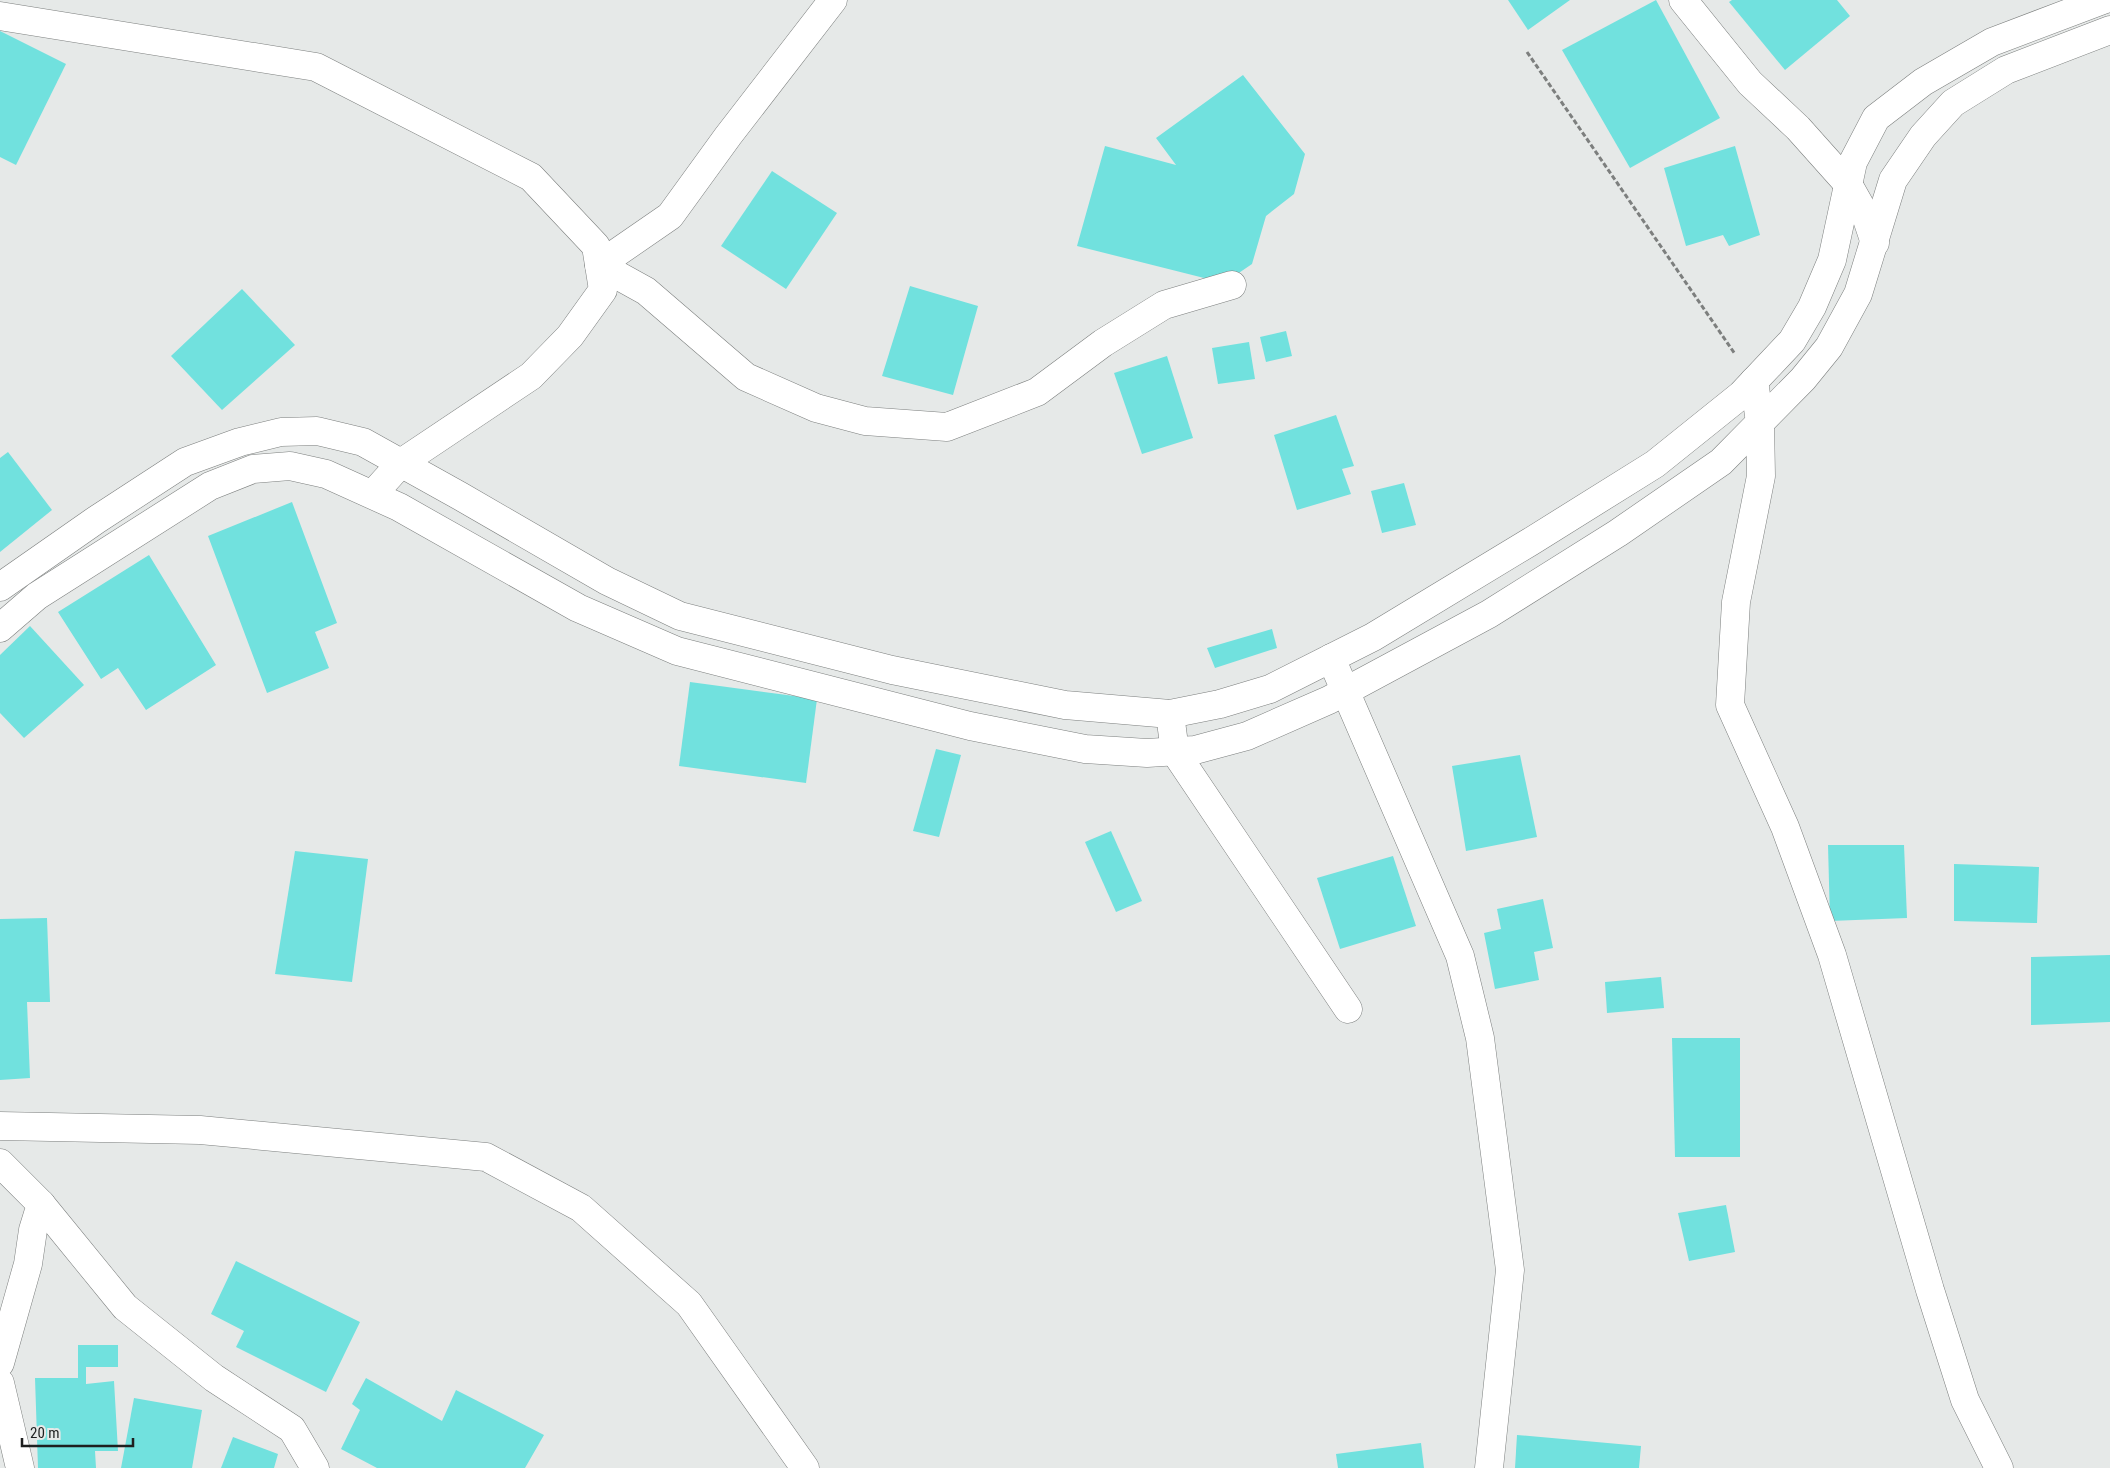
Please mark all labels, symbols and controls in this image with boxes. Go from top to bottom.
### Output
scale bar [22,1416,134,1448]
text: 20 m [30,1424,60,1442]

